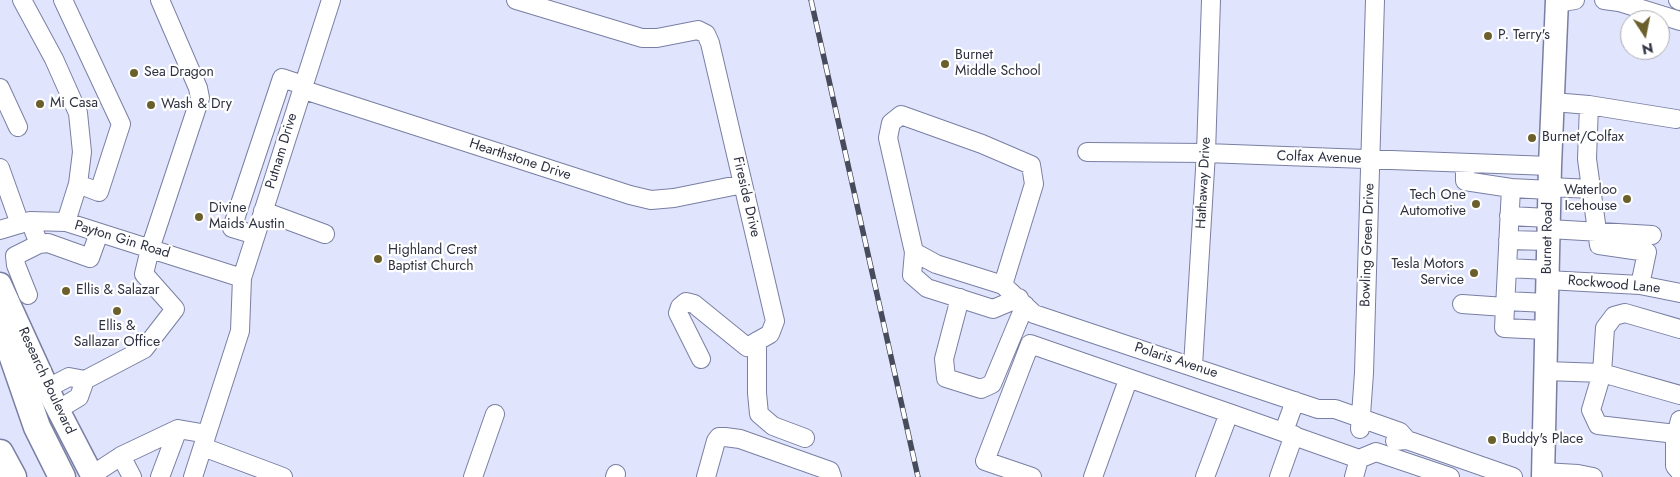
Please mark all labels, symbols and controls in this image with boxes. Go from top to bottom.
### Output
north arrow [1620,10,1670,60]
place label: P. Terry's [1498,28,1550,44]
marker: P. Terry's [1482,30,1494,42]
text: N [1640,38,1655,60]
place label: Burnet Middle School [955,48,1041,80]
marker: Burnet Middle School [939,58,951,70]
place label: Sea Dragon [144,65,214,81]
marker: Sea Dragon [128,67,140,79]
place label: Mi Casa [50,96,98,112]
place label: Wash & Dry [161,97,232,113]
marker: Mi Casa [34,98,46,110]
marker: Wash & Dry [145,99,157,111]
street label: Putnam Drive [263,111,301,191]
place label: Burnet/Colfax [1542,130,1624,146]
marker: Burnet/Colfax [1526,132,1538,144]
street label: Hearthstone Drive [467,136,573,184]
street label: Hathaway Drive [1193,137,1215,229]
street label: Colfax Avenue [1276,148,1362,168]
street label: Fireside Drive [729,155,763,239]
street label: Bowling Green Drive [1357,183,1379,307]
place label: Waterloo Icehouse [1564,183,1617,216]
place label: Tech One Automotive [1400,188,1466,220]
marker: Waterloo Icehouse [1621,193,1633,205]
marker: Tech One Automotive [1470,198,1482,210]
place label: Divine Maids Austin [209,201,285,233]
street label: Burnet Road [1539,202,1557,274]
marker: Divine Maids Austin [193,211,205,223]
street label: Payton Gin Road [72,218,172,262]
place label: Highland Crest Baptist Church [388,243,477,276]
marker: Highland Crest Baptist Church [372,253,384,265]
place label: Tesla Motors Service [1391,257,1464,290]
marker: Tesla Motors Service [1468,267,1480,279]
street label: Rockwood Lane [1567,273,1661,297]
place label: Ellis & Salazar [76,283,160,299]
marker: Ellis & Salazar [60,285,72,297]
marker: Ellis & Sallazar Office [111,305,123,317]
place label: Ellis & Sallazar Office [74,319,160,352]
street label: Research Boulevard [14,325,78,437]
street label: Polaris Avenue [1132,340,1220,382]
place label: Buddy's Place [1502,432,1583,448]
marker: Buddy's Place [1486,434,1498,446]

